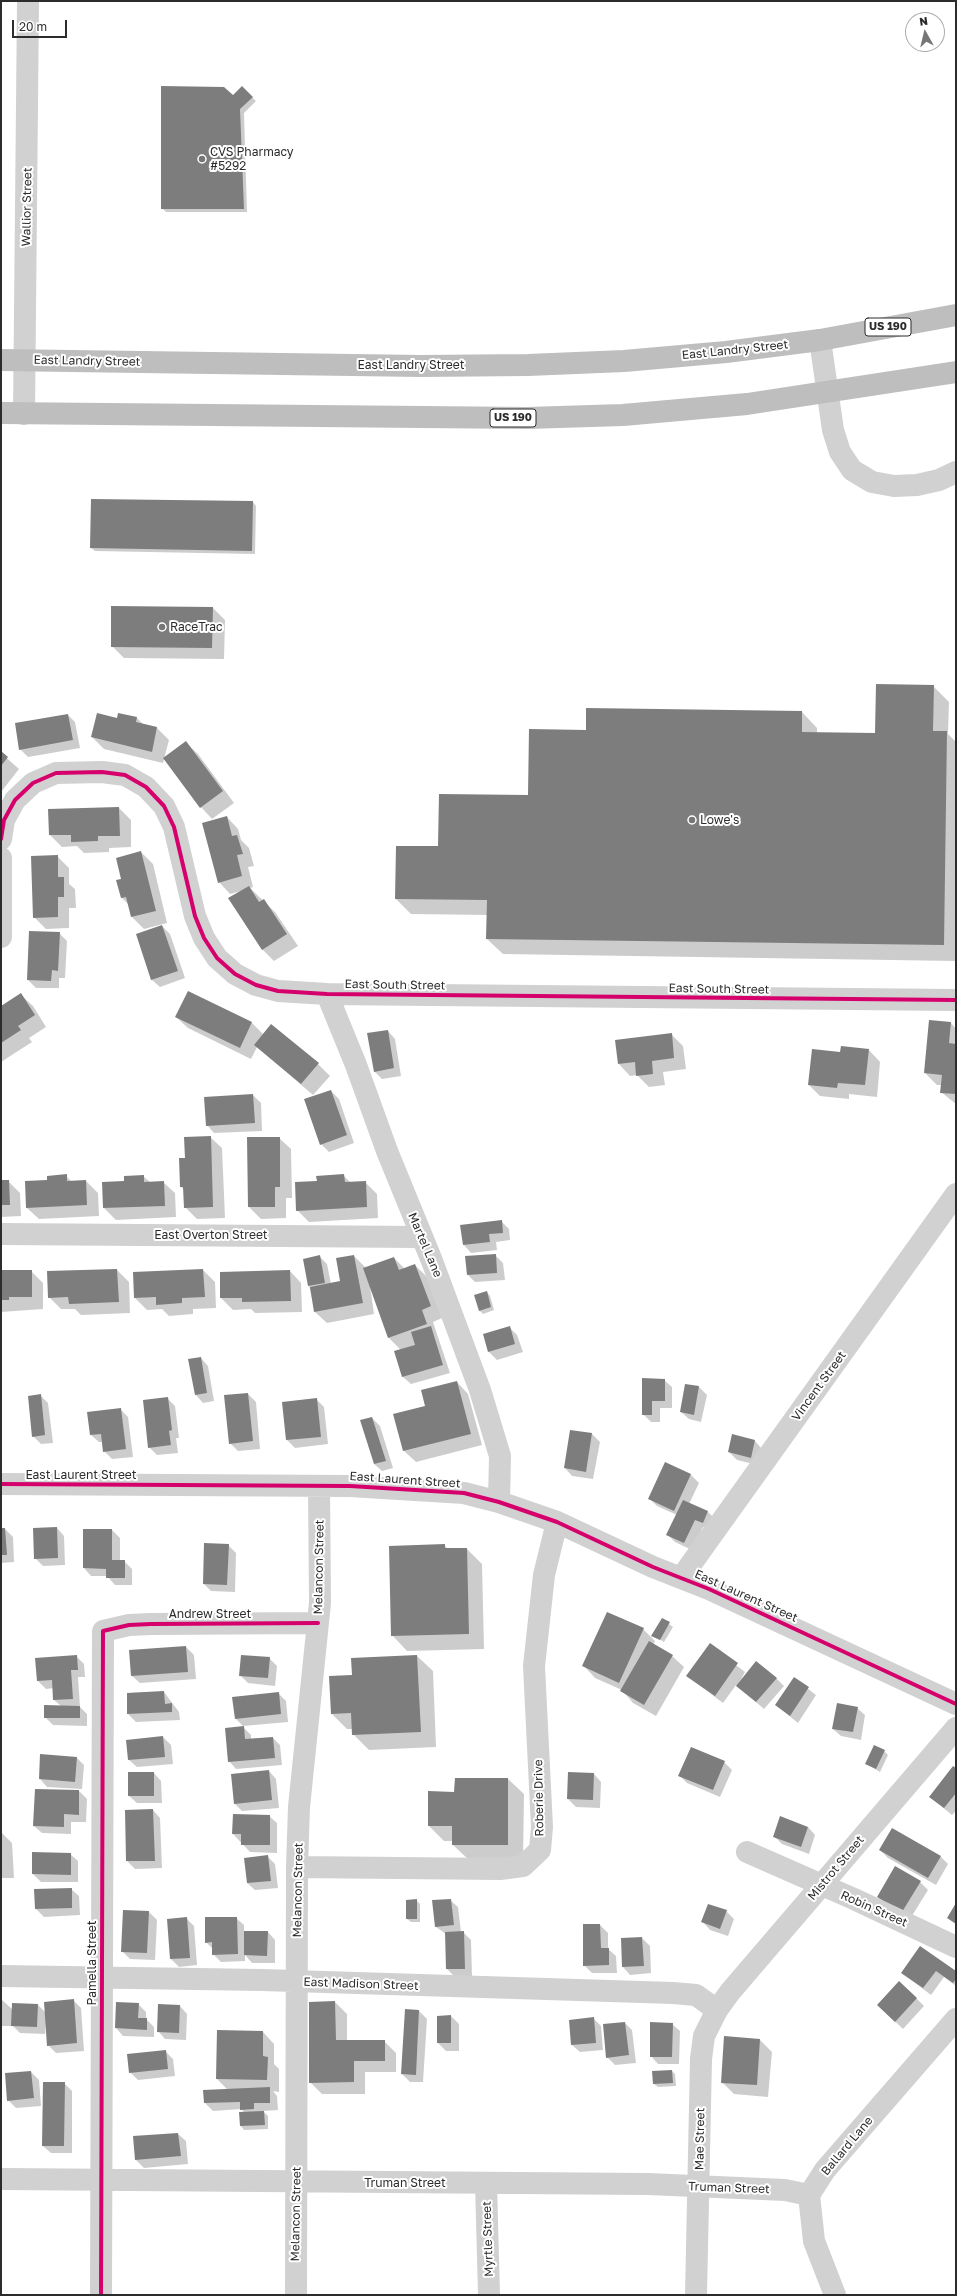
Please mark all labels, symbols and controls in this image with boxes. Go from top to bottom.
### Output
scale bar [14,12,69,38]
north arrow [905,12,945,52]
text: N [918,14,928,28]
text: 20 m [19,19,47,34]
place label: CVS Pharmacy #5292 [210,145,294,173]
marker: CVS Pharmacy #5292 [197,154,207,164]
street label: Wallior Street [19,167,35,247]
road number: US 190 [865,318,911,336]
street label: East Landry Street [681,337,789,363]
street label: East Landry Street [33,353,141,369]
street label: East Landry Street [358,358,464,372]
road number: US 190 [490,409,536,427]
place label: RaceTrac [170,620,223,634]
marker: RaceTrac [157,622,167,632]
place label: Lowe's [700,813,739,827]
marker: Lowe's [687,815,697,825]
street label: East South Street [344,977,446,993]
street label: East South Street [668,981,770,997]
street label: Martel Lane [405,1211,445,1279]
street label: East Overton Street [154,1228,268,1242]
street label: Vincent Street [789,1348,849,1424]
street label: East Laurent Street [25,1468,137,1482]
street label: East Laurent Street [349,1469,461,1491]
street label: Melancon Street [311,1519,327,1615]
street label: East Laurent Street [692,1567,800,1625]
street label: Andrew Street [169,1607,251,1621]
street label: Roberie Drive [531,1759,547,1837]
street label: Mistrot Street [805,1833,867,1903]
street label: Melancon Street [290,1842,306,1938]
street label: Robin Street [838,1888,910,1930]
street label: Pamella Street [85,1920,99,2006]
street label: East Madison Street [303,1975,419,1993]
street label: Mae Street [692,2108,708,2170]
street label: Ballard Lane [818,2114,876,2178]
street label: Melancon Street [288,2166,304,2262]
street label: Truman Street [364,2176,446,2190]
street label: Truman Street [688,2179,770,2197]
street label: Myrtle Street [479,2201,497,2277]

